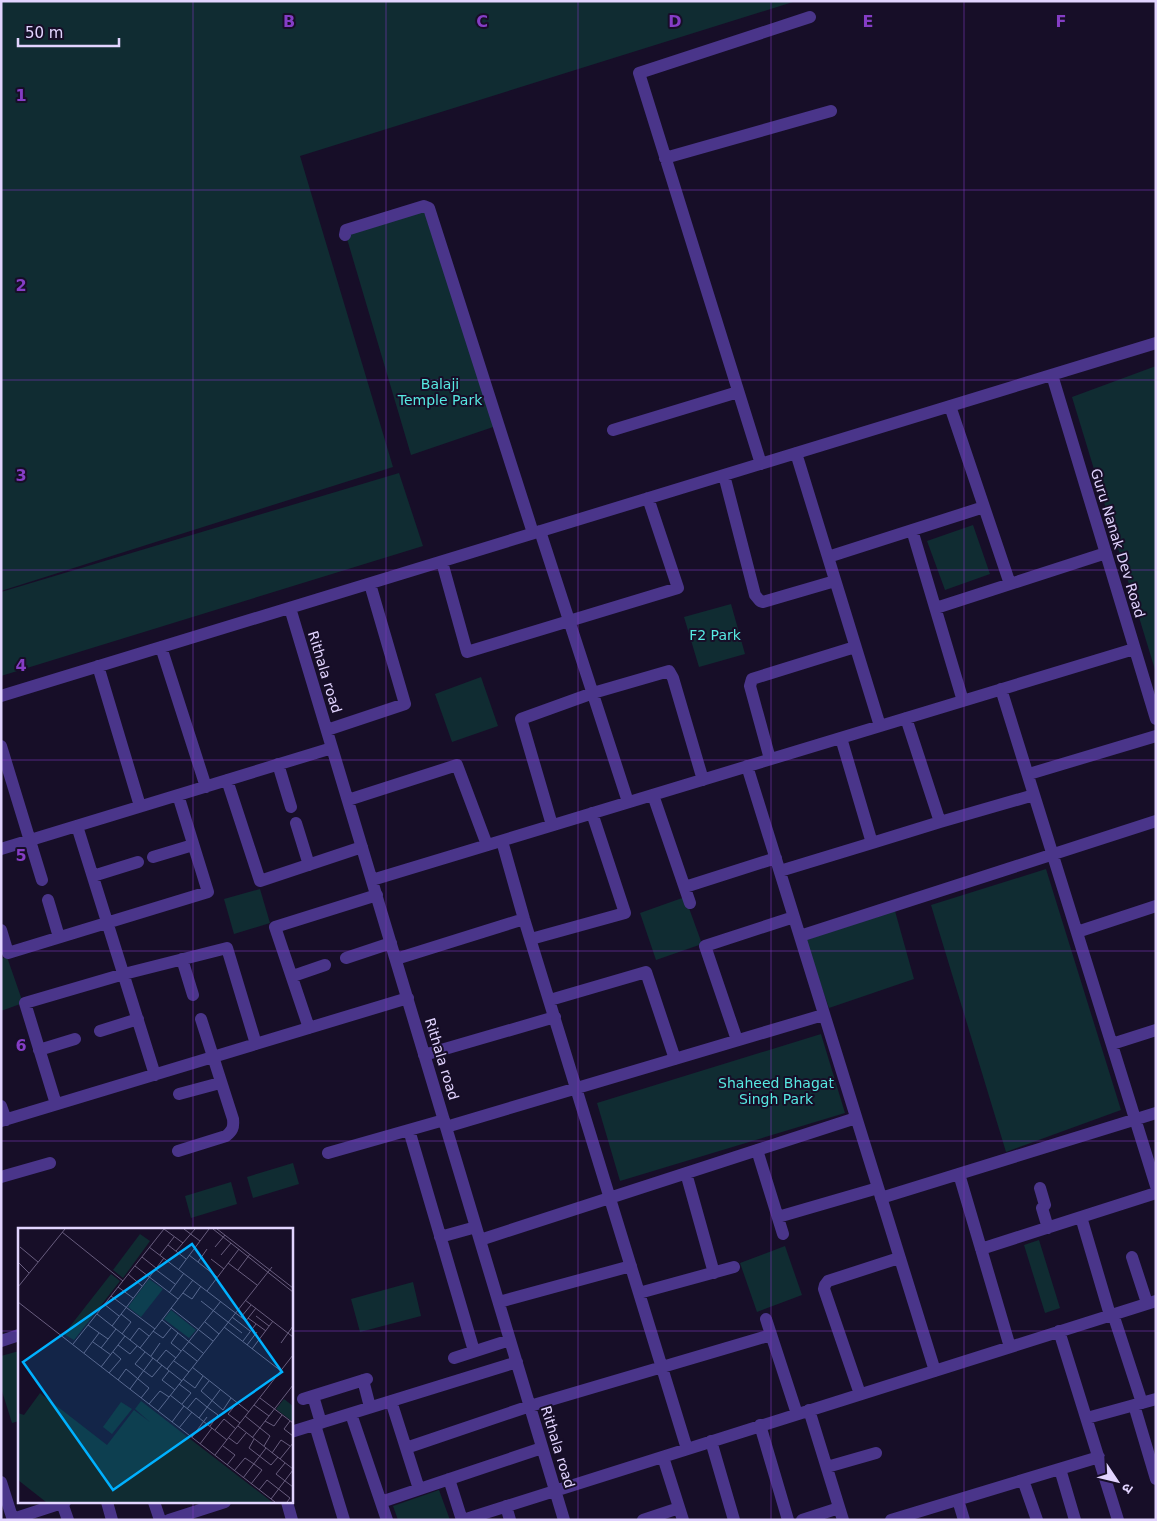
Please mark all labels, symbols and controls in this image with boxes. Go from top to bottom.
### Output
text: B [283,12,295,31]
text: C [476,12,488,31]
text: D [668,12,682,31]
text: E [863,12,873,31]
text: F [1056,12,1066,31]
scale bar [18,15,119,47]
text: 50 m [25,24,63,42]
text: 1 [15,86,27,105]
text: 2 [15,276,27,295]
park label: Balaji Temple Park [397,376,483,408]
text: 3 [15,466,27,485]
street label: Guru Nanak Dev Road [1088,466,1148,620]
park label: F2 Park [689,627,742,643]
street label: Rithala road [305,629,345,715]
text: 4 [15,656,27,675]
text: 5 [15,846,27,865]
street label: Rithala road [422,1016,462,1102]
text: 6 [15,1036,27,1055]
park label: Shaheed Bhagat Singh Park [718,1075,834,1107]
inset map [18,1228,292,1504]
street label: Rithala road [538,1404,578,1490]
north arrow [1092,1456,1142,1506]
text: उ [1118,1481,1137,1497]

